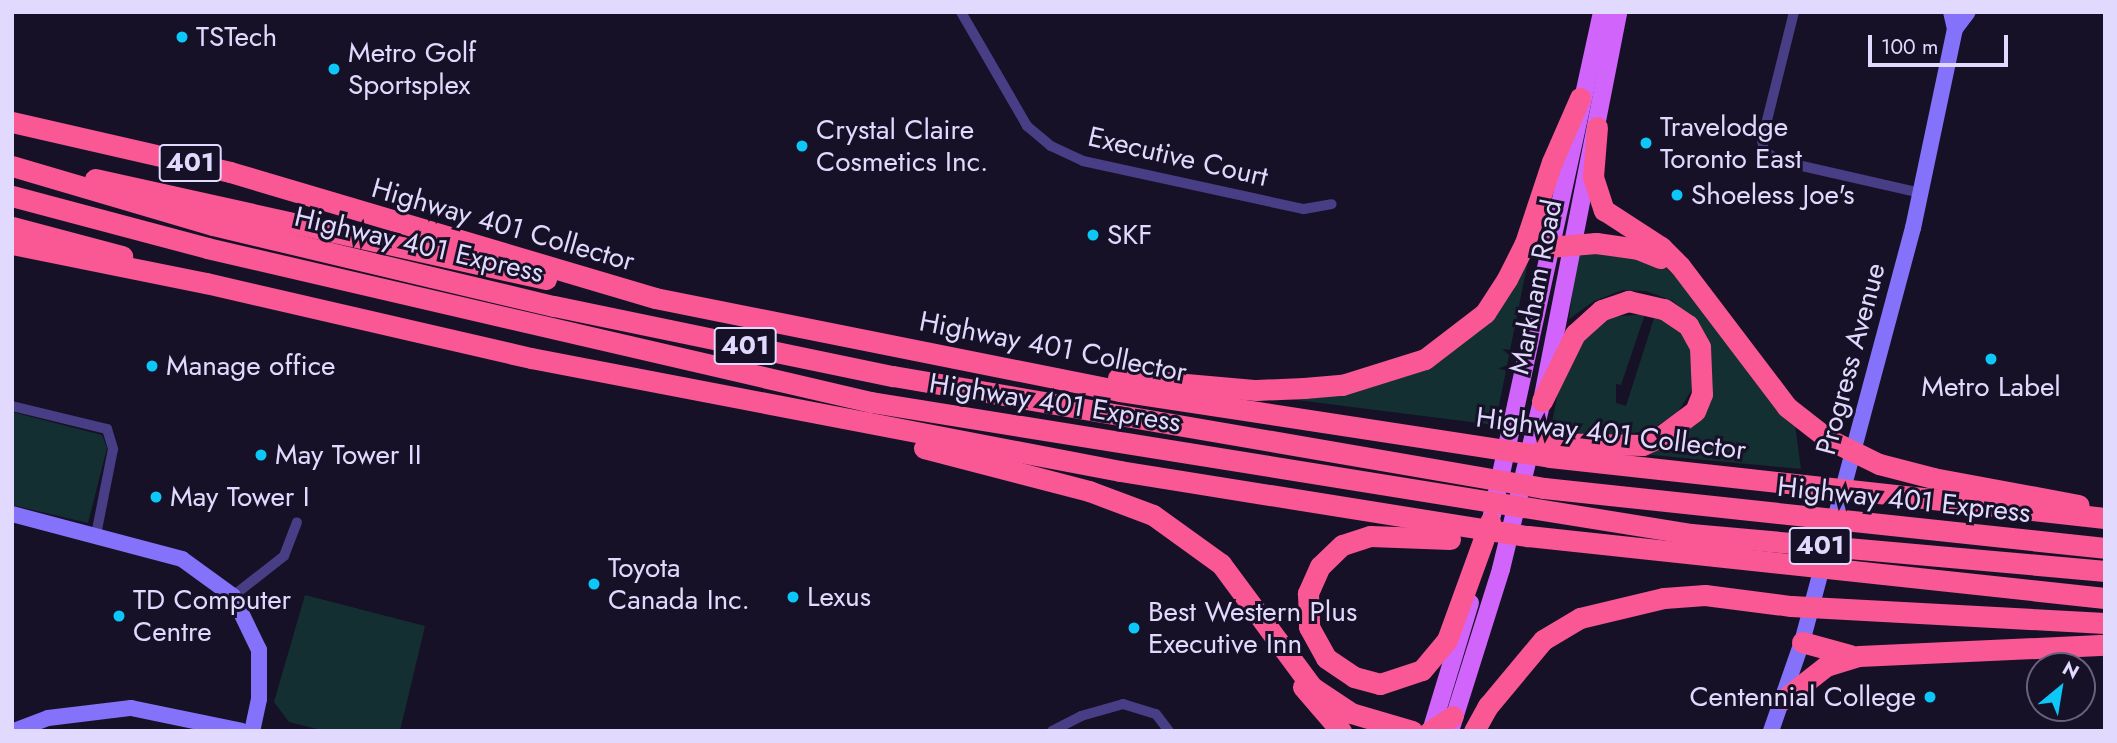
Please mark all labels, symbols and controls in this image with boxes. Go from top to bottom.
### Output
place label: TSTech [196,20,277,54]
scale bar [1872,21,2012,65]
marker: TSTech [174,29,190,45]
text: 100 m [1881,32,1938,62]
place label: Metro Golf Sportsplex [348,36,476,102]
marker: Metro Golf Sportsplex [326,61,342,77]
place label: Travelodge Toronto East [1660,110,1802,176]
place label: Crystal Claire Cosmetics Inc. [816,113,988,179]
street label: Executive Court [1085,120,1271,194]
marker: Travelodge Toronto East [1638,135,1654,151]
marker: Crystal Claire Cosmetics Inc. [794,138,810,154]
road number: 401 [158,140,222,186]
street label: Highway 401 Collector [368,171,638,279]
place label: Shoeless Joe's [1691,178,1855,212]
marker: Shoeless Joe's [1669,187,1685,203]
street label: Markham Road [1503,197,1569,377]
street label: Highway 401 Express [291,200,547,290]
place label: SKF [1107,218,1152,252]
marker: SKF [1085,227,1101,243]
street label: Progress Avenue [1809,260,1893,458]
street label: Highway 401 Collector [916,305,1190,389]
road number: 401 [714,324,776,368]
place label: Manage office [166,349,335,383]
marker: Metro Label [1983,351,1999,367]
marker: Manage office [144,358,160,374]
street label: Highway 401 Express [927,367,1183,439]
place label: Metro Label [1921,370,2061,404]
street label: Highway 401 Collector [1474,401,1748,467]
place label: May Tower II [275,438,422,472]
marker: May Tower II [253,447,269,463]
street label: Highway 401 Express [1776,470,2032,530]
place label: May Tower I [170,480,310,514]
marker: May Tower I [148,489,164,505]
road number: 401 [1788,524,1852,568]
place label: Toyota Canada Inc. [608,551,750,617]
marker: Toyota Canada Inc. [586,576,602,592]
place label: Lexus [807,580,871,614]
place label: TD Computer Centre [133,583,291,649]
marker: Lexus [785,589,801,605]
place label: Best Western Plus Executive Inn [1148,595,1357,661]
marker: TD Computer Centre [111,608,127,624]
marker: Best Western Plus Executive Inn [1126,620,1142,636]
north arrow [2026,652,2096,722]
text: N [2057,655,2084,686]
place label: Centennial College [1689,680,1916,714]
marker: Centennial College [1922,689,1938,705]

